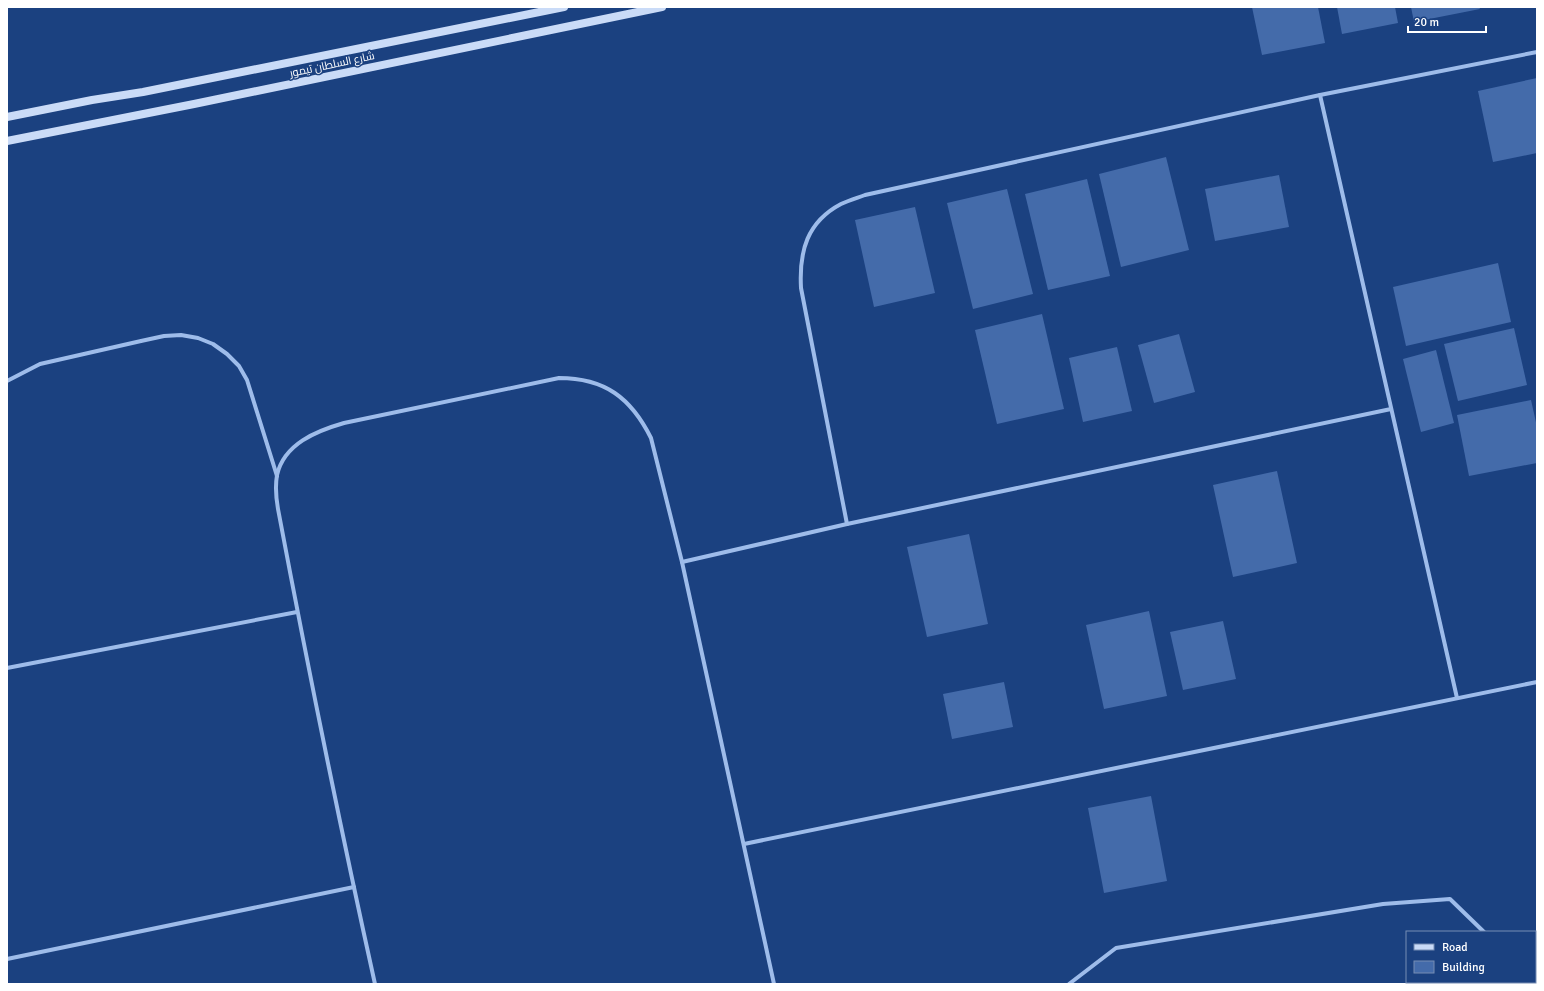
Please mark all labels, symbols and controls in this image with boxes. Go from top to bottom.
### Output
scale bar [1408,8,1486,34]
text: 20 m [1414,15,1439,30]
street label: شارع السلطان تيمور [287,49,376,81]
legend [1406,931,1536,983]
text: Road [1442,940,1468,955]
text: Building [1442,960,1485,975]

